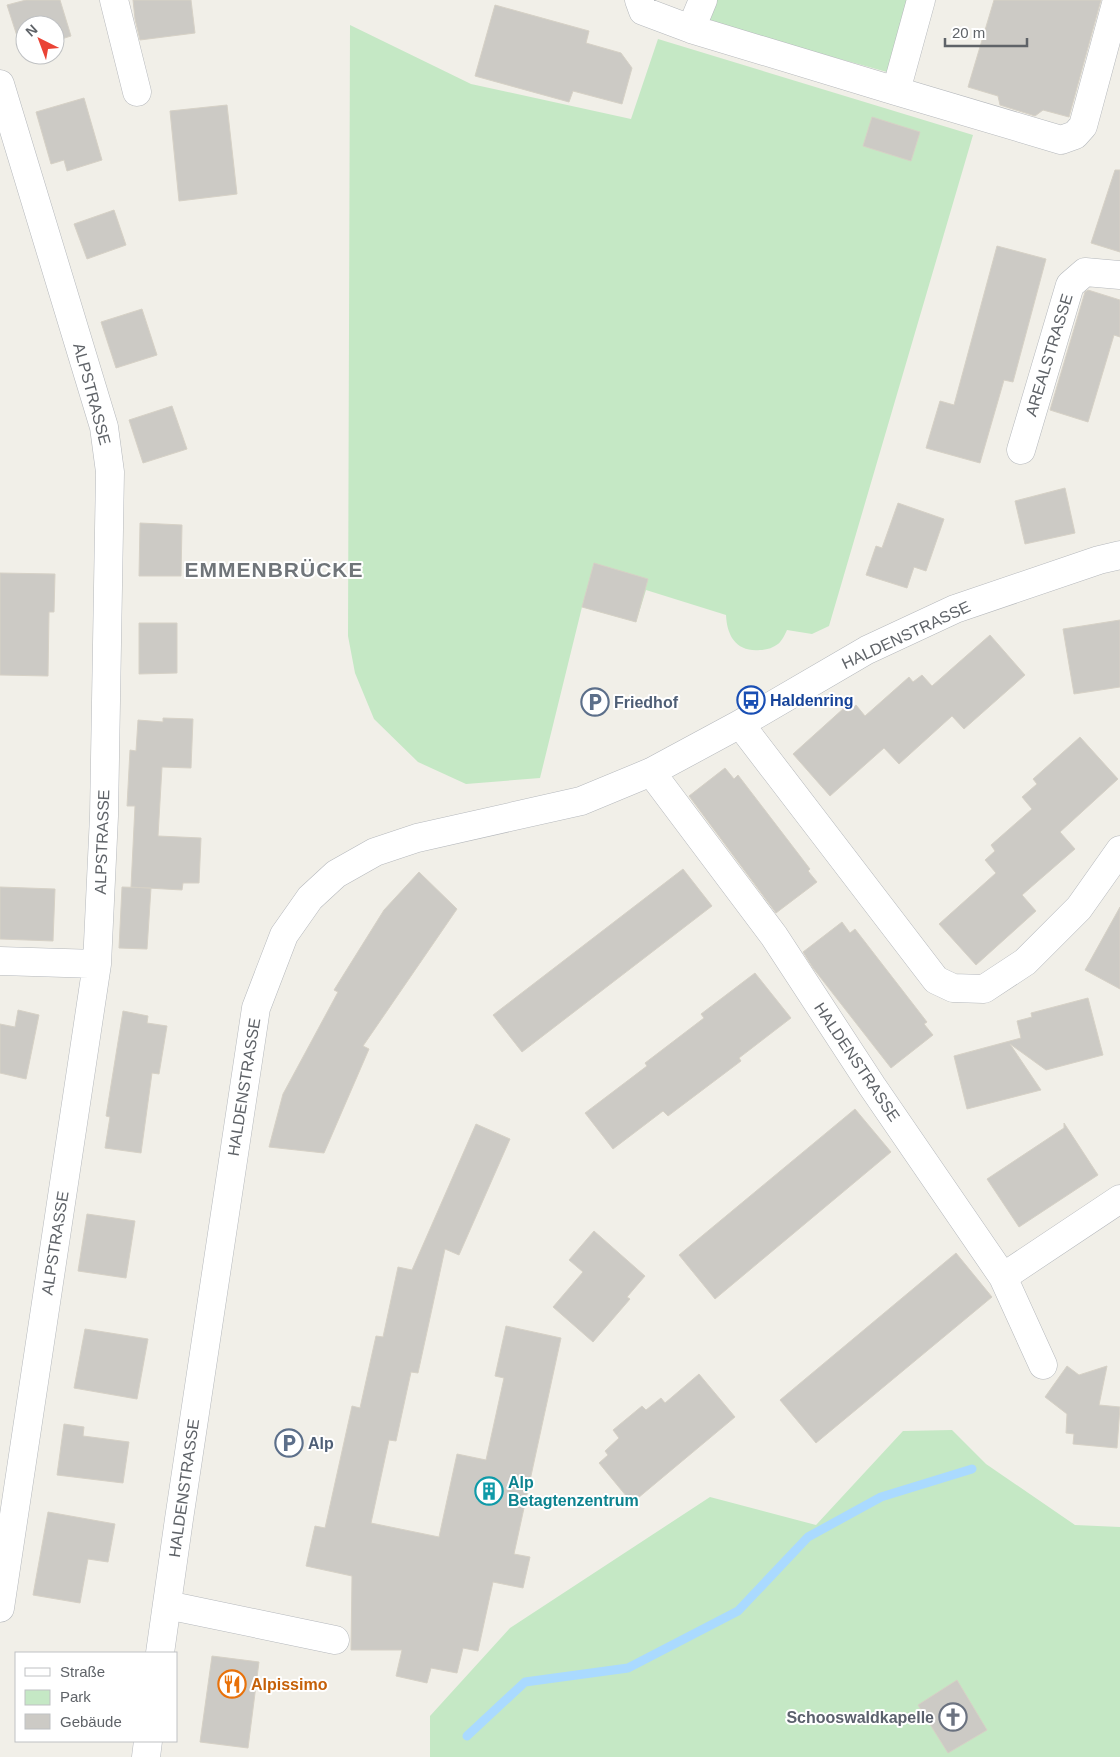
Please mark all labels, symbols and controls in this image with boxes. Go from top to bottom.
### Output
north arrow [15,15,65,65]
scale bar [945,15,1028,47]
text: N [22,21,40,40]
text: 20 m [952,24,985,41]
street label: AREALSTRASSE [1022,292,1076,418]
street label: ALPSTRASSE [70,341,114,447]
district label: EMMENBRÜCKE [185,558,364,581]
street label: HALDENSTRASSE [839,598,973,672]
bus stop icon: Haldenring [736,685,766,715]
parking icon: Friedhof [580,687,610,717]
place label: Haldenring [770,692,854,709]
place label: Friedhof [614,694,679,711]
street label: ALPSTRASSE [92,789,112,895]
street label: HALDENSTRASSE [811,999,903,1125]
street label: HALDENSTRASSE [225,1017,263,1157]
street label: ALPSTRASSE [38,1190,72,1296]
street label: HALDENSTRASSE [166,1418,202,1558]
parking icon: Alp [274,1428,304,1458]
place label: Alp [308,1435,334,1452]
place label: Alp Betagtenzentrum [508,1474,639,1509]
building icon: Alp Betagtenzentrum [474,1476,504,1506]
legend [15,1652,178,1742]
text: Straße [60,1663,105,1680]
restaurant icon: Alpissimo [217,1669,247,1699]
place label: Alpissimo [251,1676,328,1693]
text: Park [60,1688,91,1705]
church icon: Schooswaldkapelle [938,1702,968,1732]
place label: Schooswaldkapelle [786,1709,934,1726]
text: Gebäude [60,1713,122,1730]

